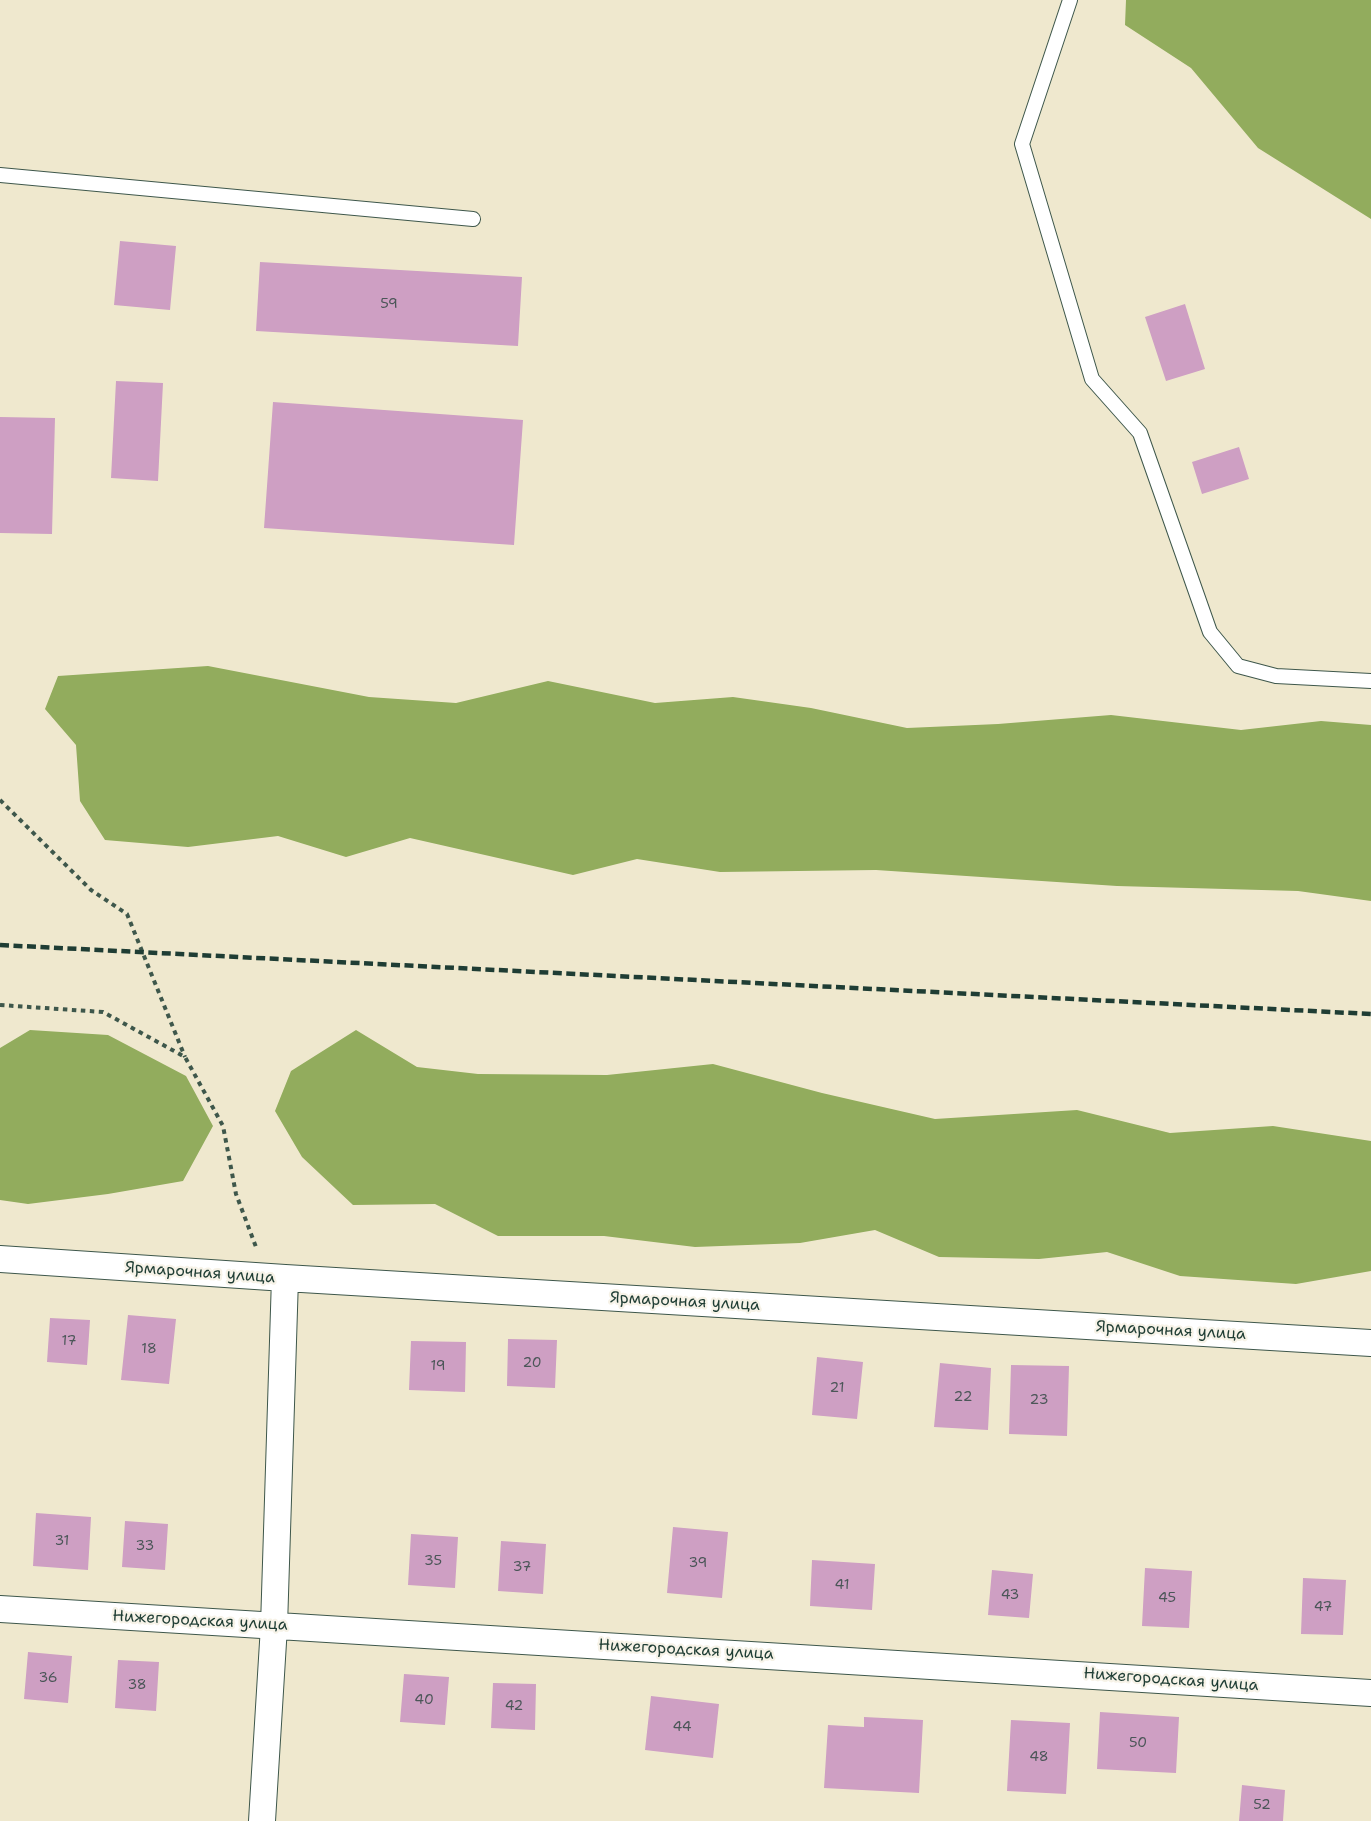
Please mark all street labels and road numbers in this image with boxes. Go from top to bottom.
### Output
street label: Ярмарочная улица [124,1258,276,1288]
street label: Ярмарочная улица [609,1288,761,1316]
street label: Ярмарочная улица [1095,1317,1247,1345]
street label: Нижегородская улица [112,1607,288,1635]
street label: Нижегородская улица [598,1636,774,1664]
street label: Нижегородская улица [1083,1664,1259,1696]

